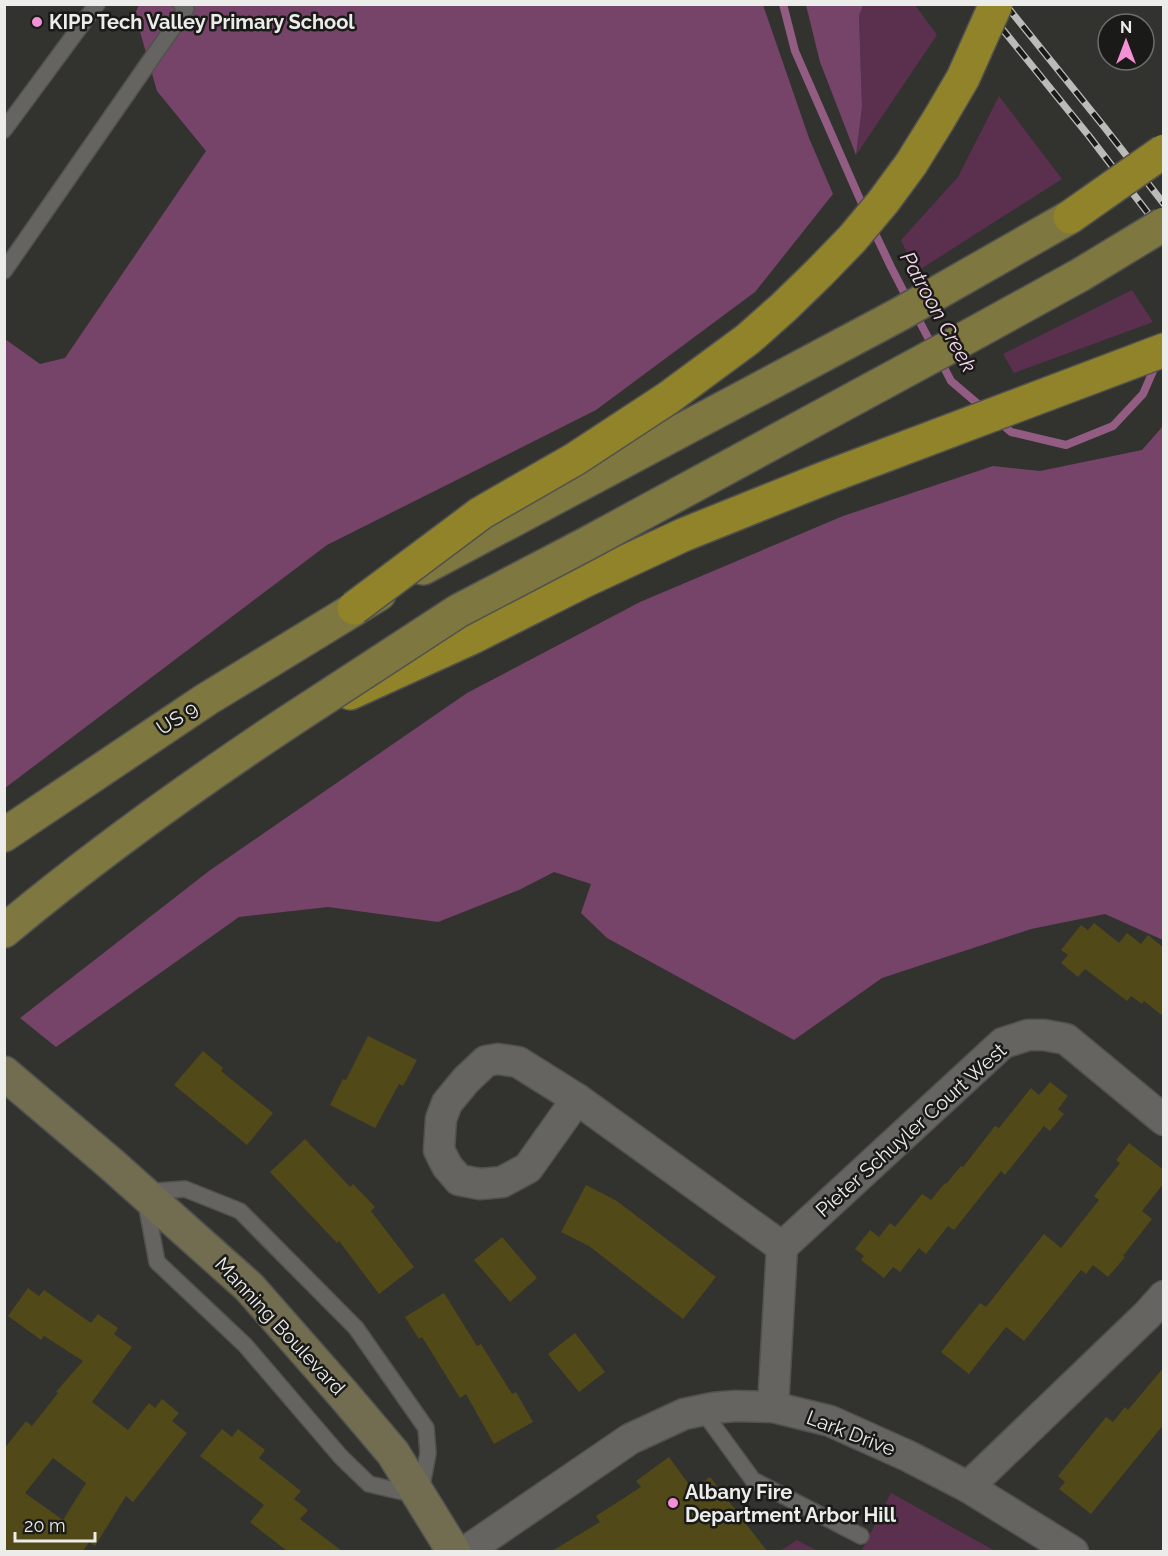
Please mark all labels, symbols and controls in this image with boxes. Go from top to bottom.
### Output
place label: KIPP Tech Valley Primary School [49,10,355,34]
north arrow [1096,12,1156,72]
marker: KIPP Tech Valley Primary School [30,15,44,29]
text: N [1120,18,1132,37]
water label: Patroon Creek [895,247,982,376]
street label: US 9 [152,696,202,740]
street label: Pieter Schuyler Court West [811,1038,1011,1222]
street label: Manning Boulevard [210,1252,350,1400]
street label: Lark Drive [803,1405,899,1461]
place label: Albany Fire Department Arbor Hill [685,1480,897,1527]
marker: Albany Fire Department Arbor Hill [666,1496,680,1510]
scale bar [15,1505,94,1543]
text: 20 m [24,1515,66,1536]

